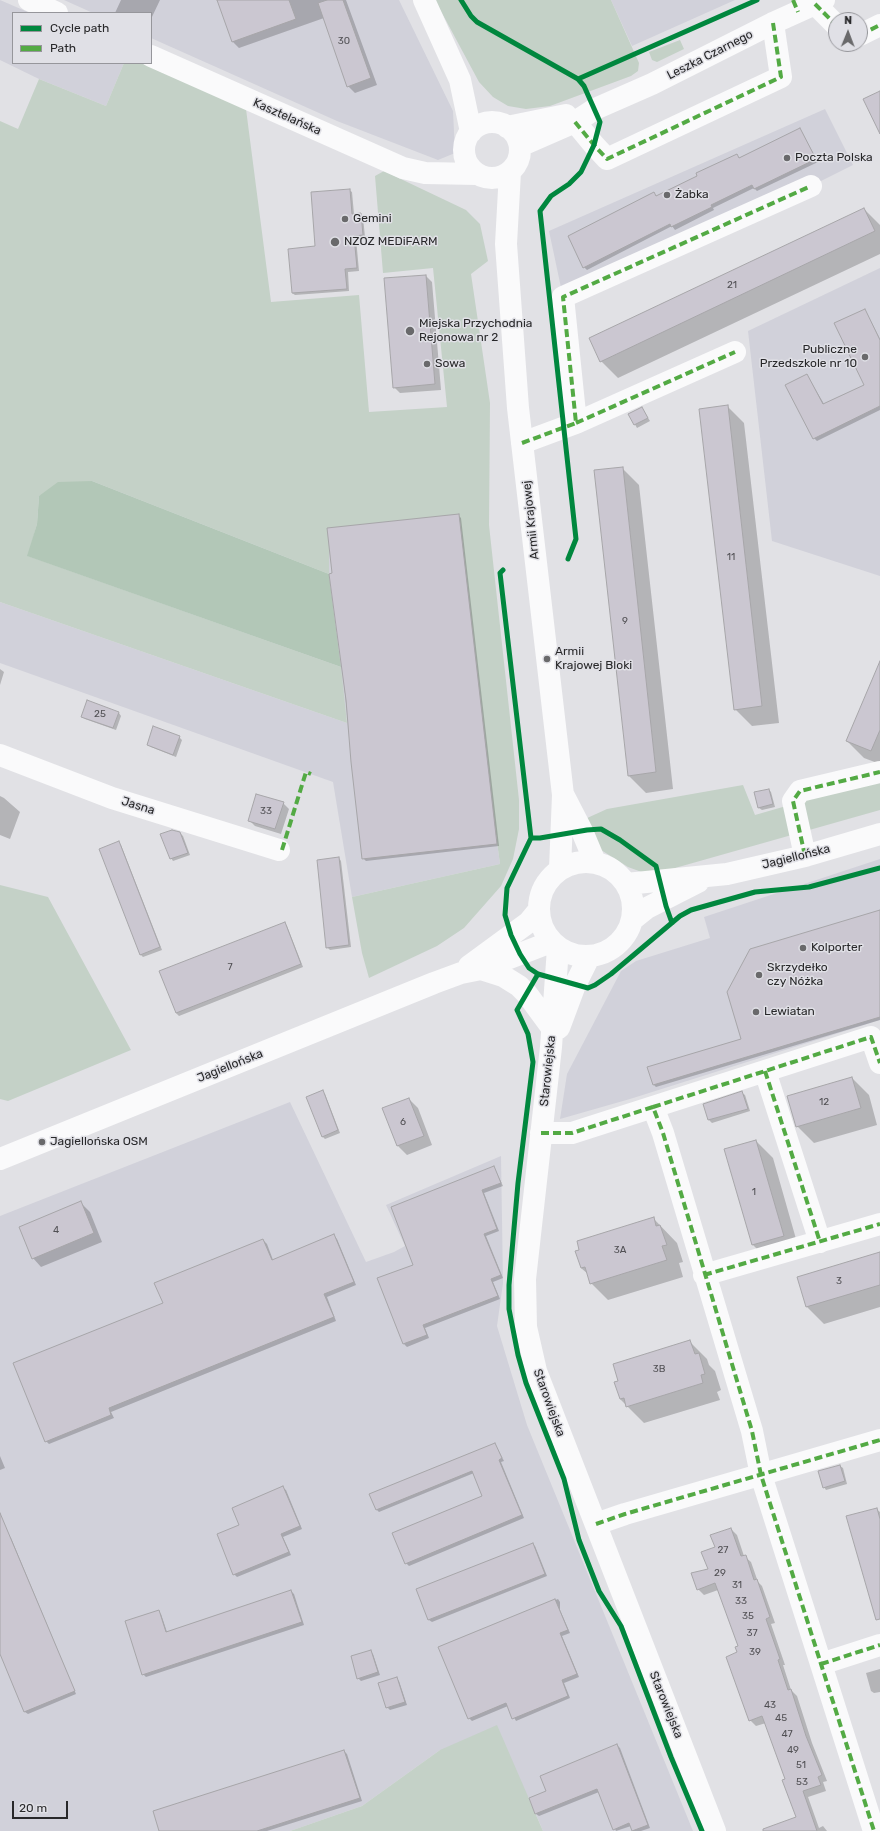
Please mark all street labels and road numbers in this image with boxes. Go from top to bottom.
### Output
street label: Leszka Czarnego [665,27,755,83]
street label: Kasztelańska [251,96,323,138]
street label: Armii Krajowej [520,480,542,560]
street label: Jasna [120,794,156,818]
street label: Jagiellońska [760,842,832,872]
street label: Starowiejska [537,1035,559,1107]
street label: Jagiellońska [195,1046,265,1086]
street label: Starowiejska [530,1367,568,1439]
street label: Starowiejska [646,1669,686,1741]

